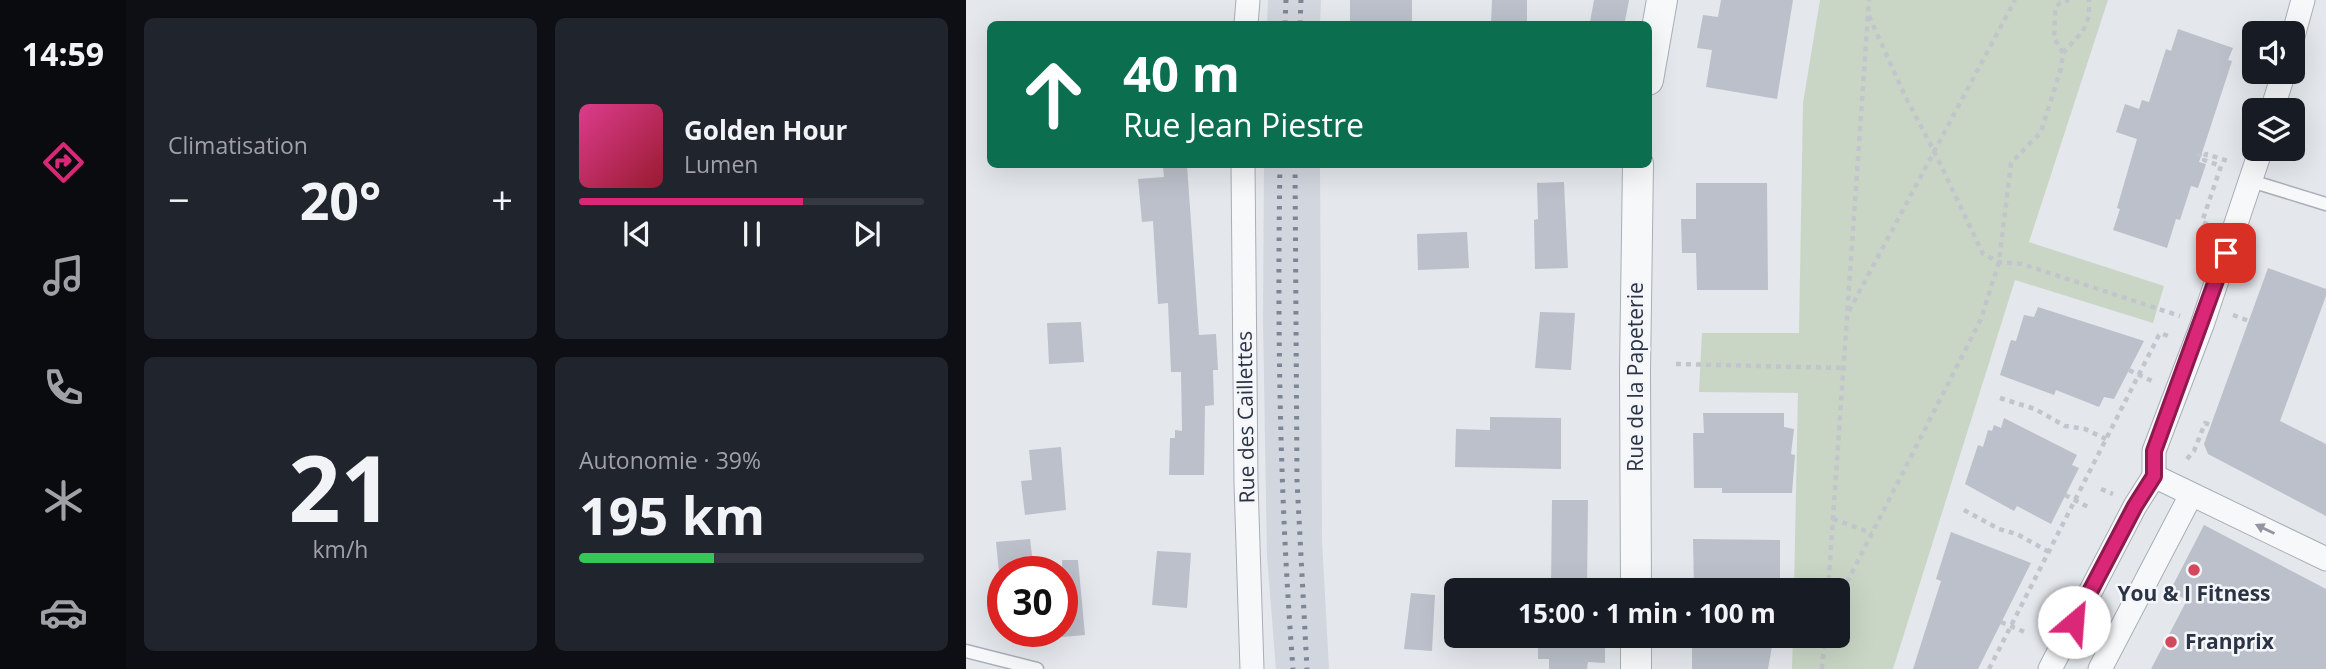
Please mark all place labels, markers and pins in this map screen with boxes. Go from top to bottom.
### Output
pin [2196,223,2256,283]
marker: You & I Fitness [2186,562,2202,578]
place label: You & I Fitness [2117,579,2271,607]
place label: Franprix [2185,627,2275,655]
marker: Franprix [2163,634,2179,650]

